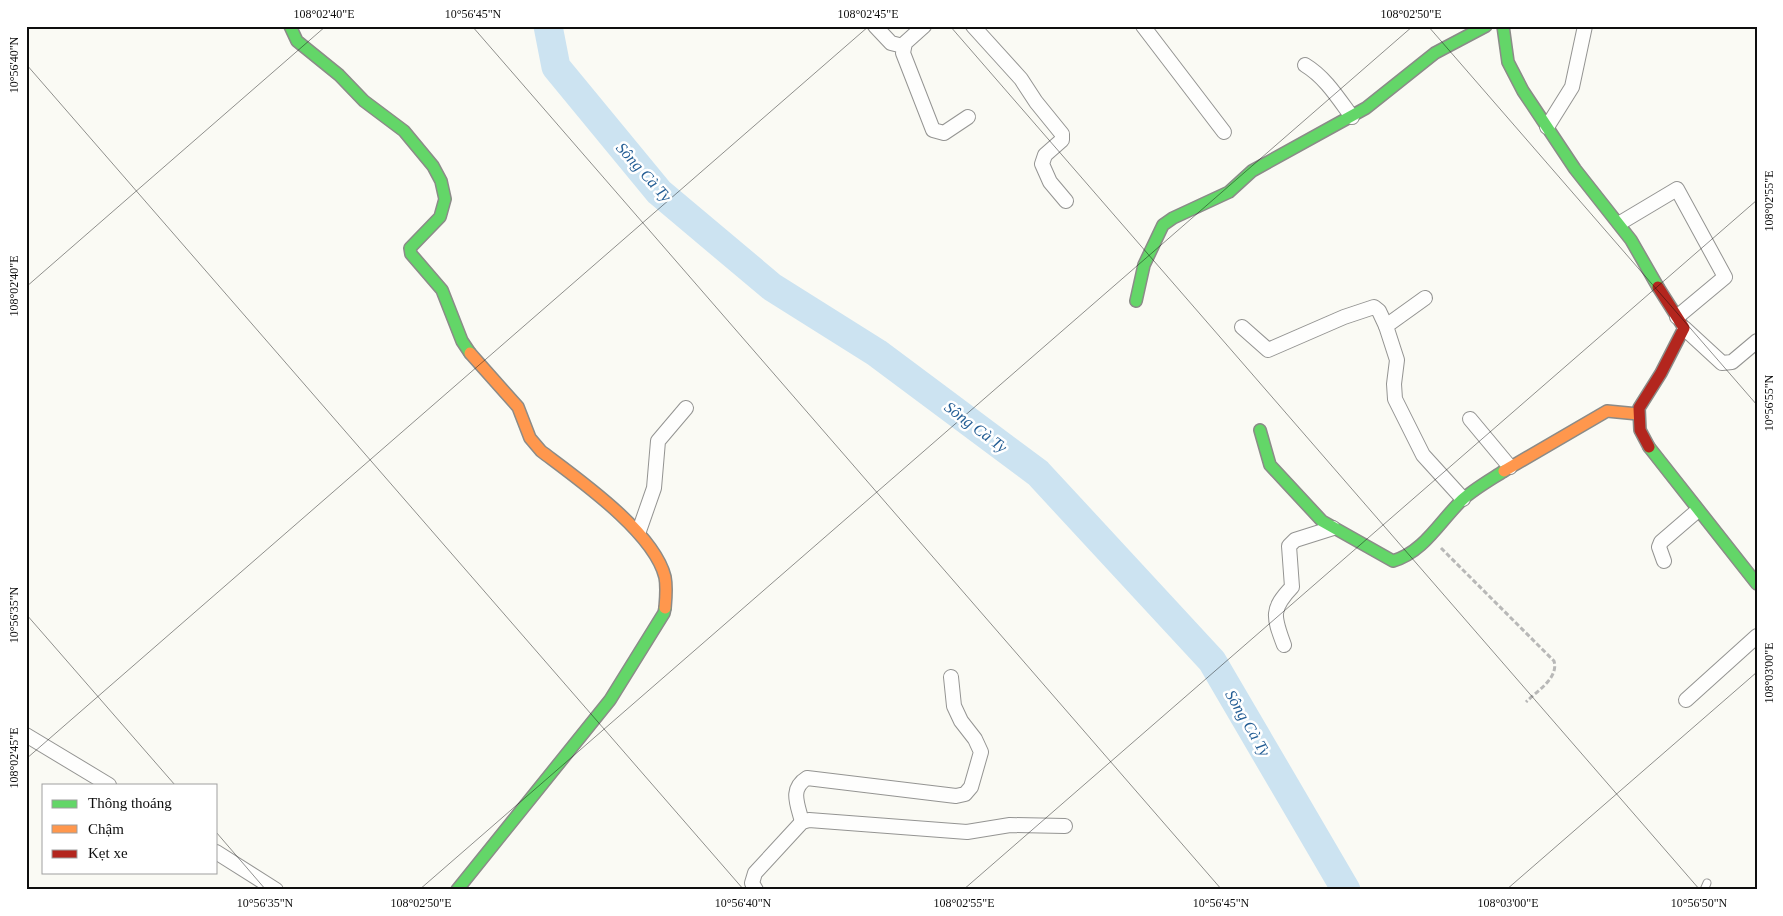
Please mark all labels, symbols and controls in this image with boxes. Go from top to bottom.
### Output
text: 108°02'40"E [293,7,355,21]
text: 10°56'45"N [445,7,502,21]
text: 108°02'45"E [837,7,899,21]
text: 108°02'50"E [1380,7,1442,21]
text: 10°56'40"N [7,36,21,93]
water label: Sông Cà Ty [612,139,676,206]
text: 108°02'55"E [1762,170,1776,232]
text: 108°02'40"E [7,255,21,317]
text: 10°56'55"N [1762,374,1776,431]
water label: Sông Cà Ty [941,398,1011,457]
text: 10°56'35"N [7,586,21,643]
text: 108°03'00"E [1762,642,1776,704]
water label: Sông Cà Ty [1221,687,1274,760]
text: 108°02'45"E [7,727,21,789]
legend [42,784,218,874]
text: Thông thoáng [88,795,172,811]
text: Chậm [88,821,124,837]
text: Kẹt xe [88,845,128,861]
text: 10°56'35"N [237,896,294,910]
text: 108°02'50"E [390,896,452,910]
text: 10°56'40"N [715,896,772,910]
text: 108°02'55"E [933,896,995,910]
text: 10°56'45"N [1193,896,1250,910]
text: 108°03'00"E [1477,896,1539,910]
text: 10°56'50"N [1671,896,1728,910]

